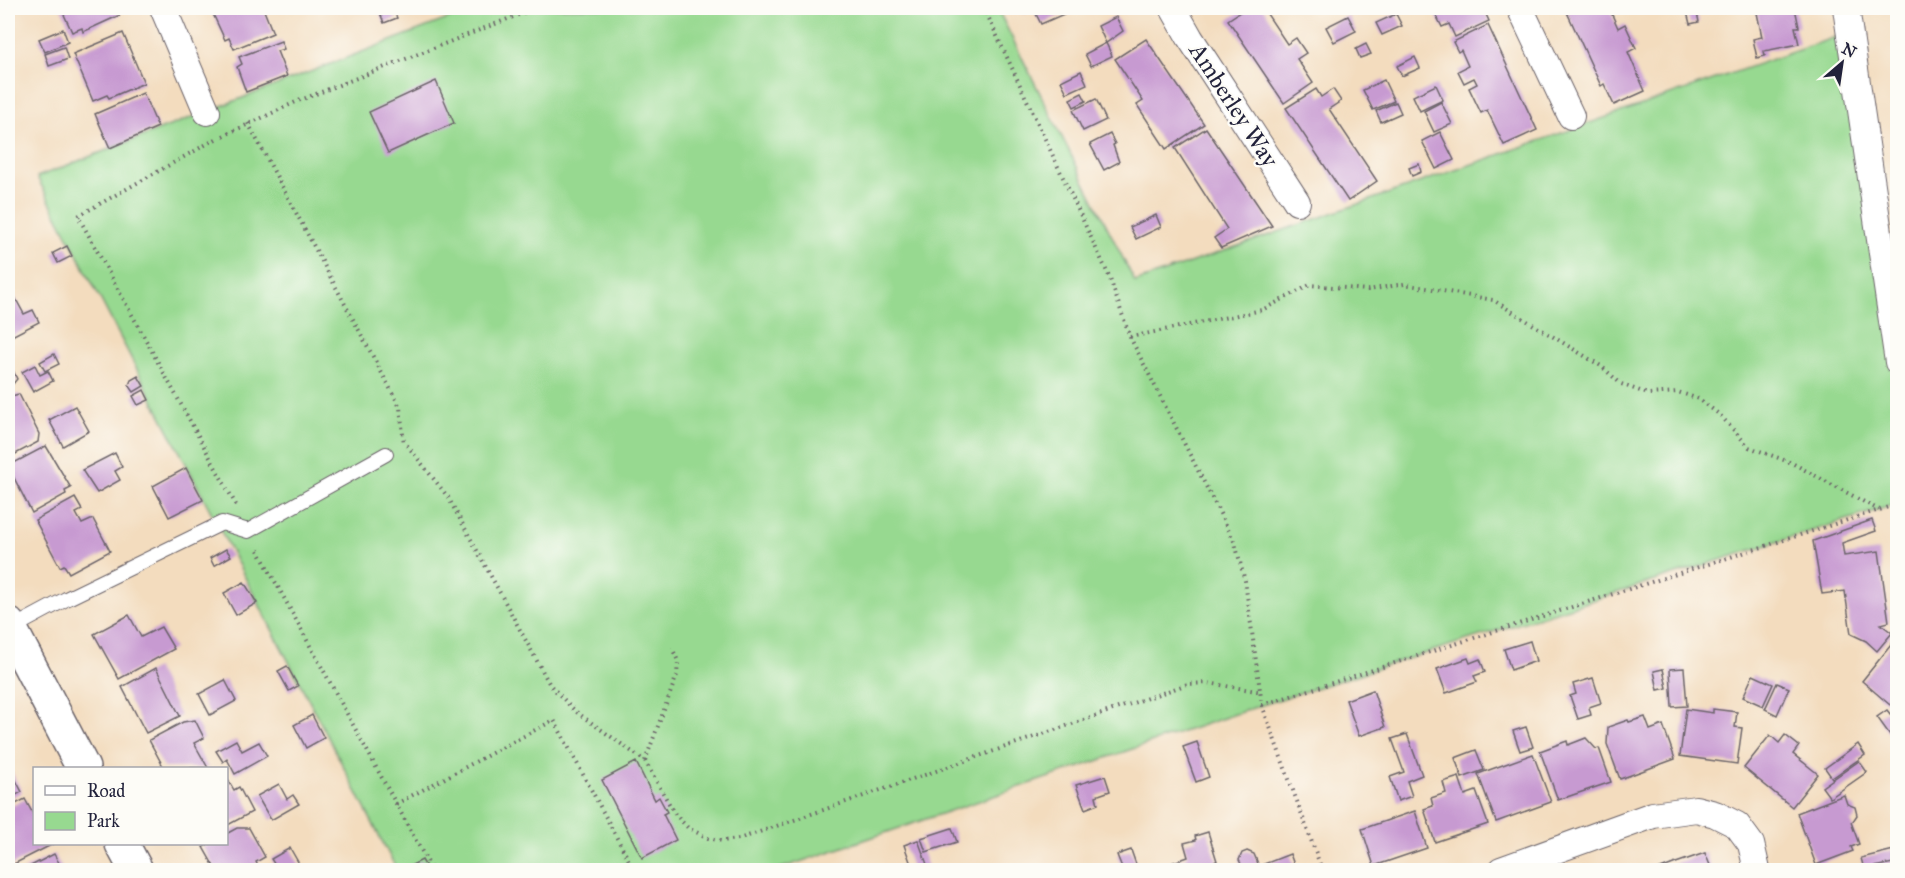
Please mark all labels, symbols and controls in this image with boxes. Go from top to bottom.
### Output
north arrow [1812,33,1872,93]
street label: Amberley Way [1182,36,1286,173]
text: N [1838,39,1860,62]
legend [33,767,228,845]
text: Road [87,780,125,802]
text: Park [87,810,120,832]

